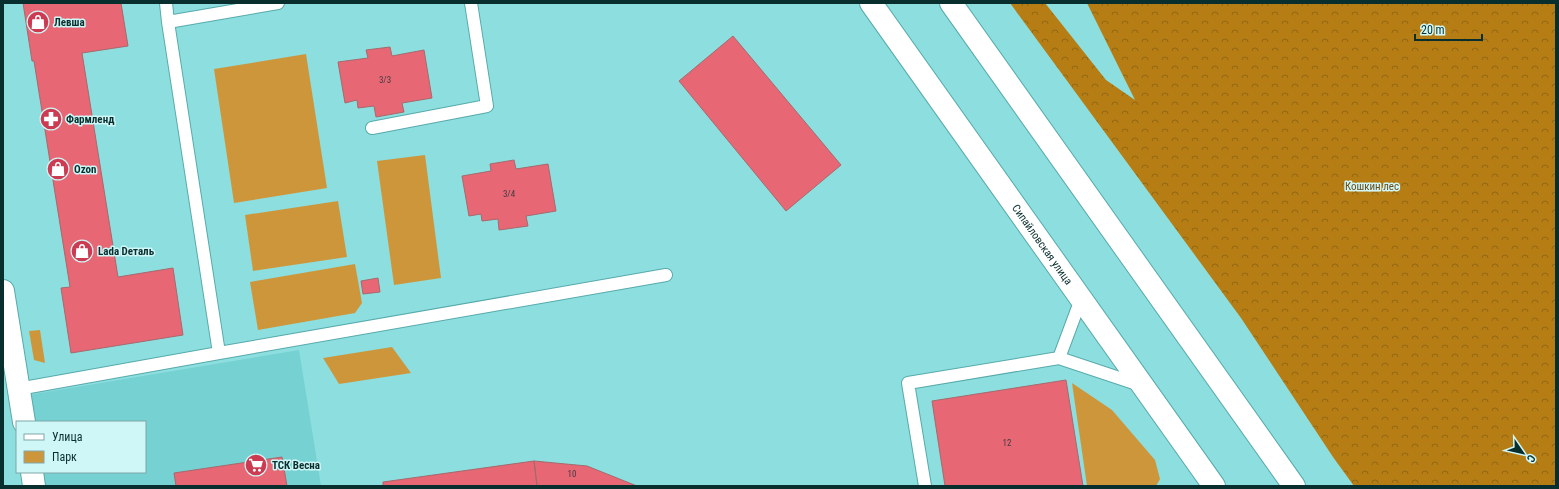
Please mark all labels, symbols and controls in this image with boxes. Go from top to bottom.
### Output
shop icon: Левша [25,9,51,35]
place label: Левша [54,16,85,29]
scale bar [1415,16,1482,42]
text: 20 m [1421,23,1445,37]
house number: 3/3 [379,75,391,85]
pharmacy icon: Фармленд [38,106,64,132]
place label: Фармленд [66,113,114,126]
shop icon: Ozon [45,156,71,182]
place label: Ozon [74,163,96,176]
park label: Кошкин лес [1345,180,1399,193]
house number: 3/4 [503,189,516,199]
street label: Сипайловская улица [1010,202,1075,287]
shop icon: Lada Dеталь [69,238,95,264]
place label: Lada Dеталь [98,245,155,258]
legend [16,421,146,473]
text: Улица [52,430,83,444]
north arrow [1503,433,1543,473]
house number: 12 [1003,438,1012,448]
text: Парк [52,450,77,464]
supermarket icon: ТСК Весна [243,452,269,478]
text: С [1524,452,1538,465]
place label: ТСК Весна [272,459,320,472]
house number: 10 [568,469,576,479]

